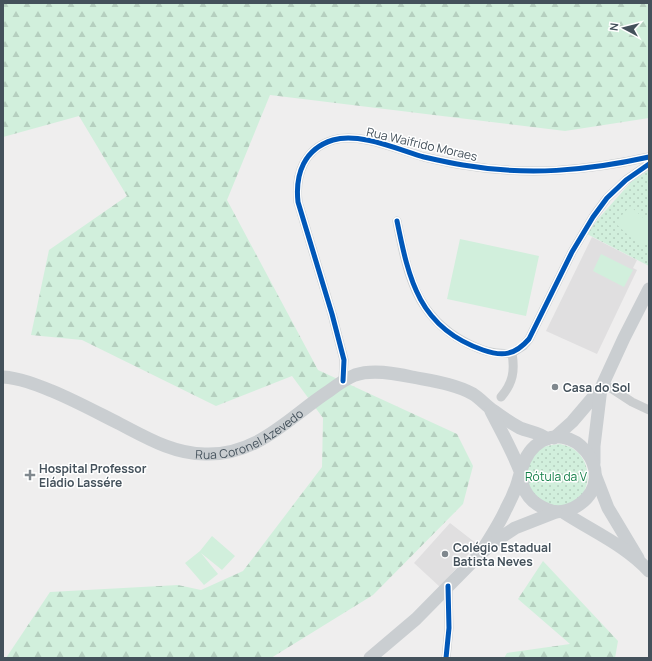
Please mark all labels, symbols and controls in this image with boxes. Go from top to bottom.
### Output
north arrow [604,8,644,48]
text: N [606,22,622,32]
street label: Rua Waifrido Moraes [365,123,479,165]
place label: Casa do Sol [563,379,630,396]
marker: Casa do Sol [550,382,560,392]
street label: Rua Coronel Azevedo [195,405,307,463]
place label: Hospital Professor Eládio Lassére [39,460,147,491]
park label: Rótula da V [525,468,588,485]
marker: Hospital Professor Eládio Lassére [24,469,36,481]
place label: Colégio Estadual Batista Neves [453,539,551,570]
marker: Colégio Estadual Batista Neves [440,549,450,559]

